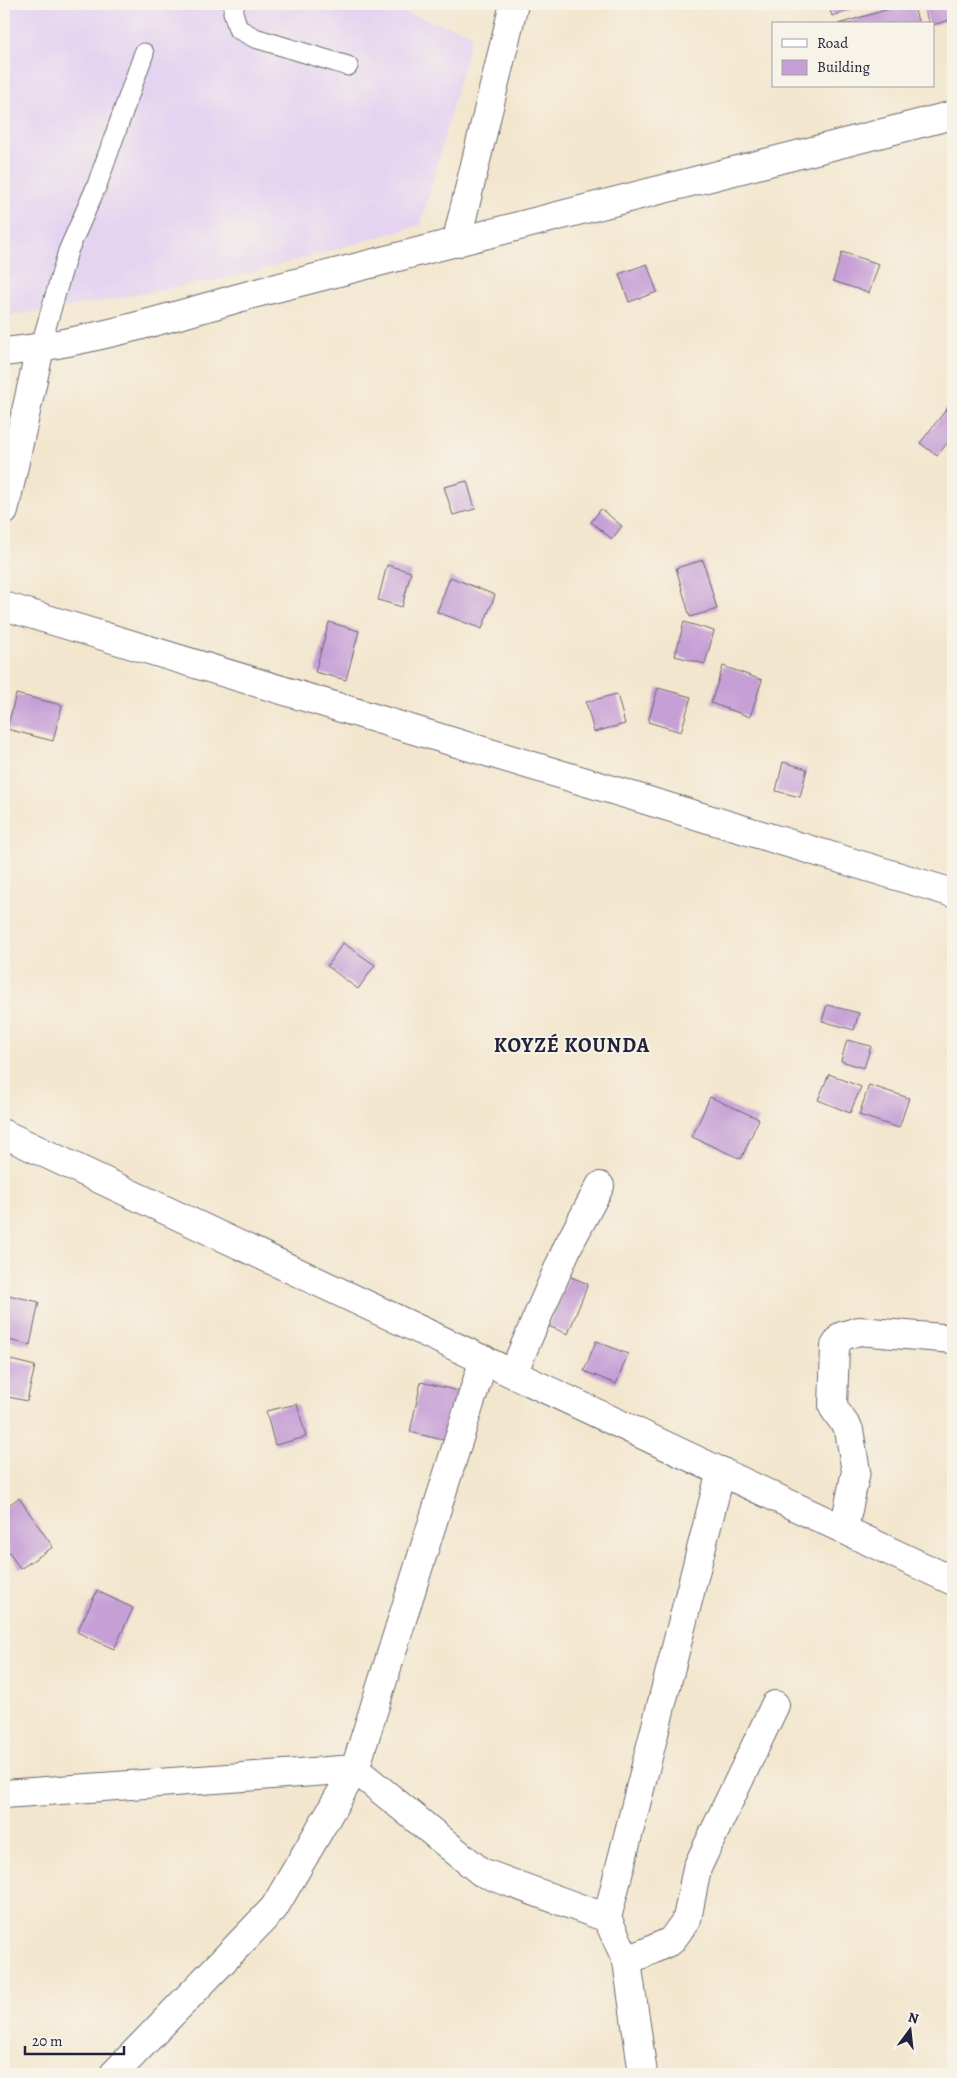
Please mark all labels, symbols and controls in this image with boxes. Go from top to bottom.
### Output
legend [772,22,934,88]
text: Road [817,33,849,53]
text: Building [817,57,870,77]
district label: KOYZÉ KOUNDA [494,1032,650,1059]
north arrow [884,2006,934,2056]
text: N [906,2007,921,2028]
scale bar [25,2023,124,2055]
text: 20 m [32,2031,63,2051]

